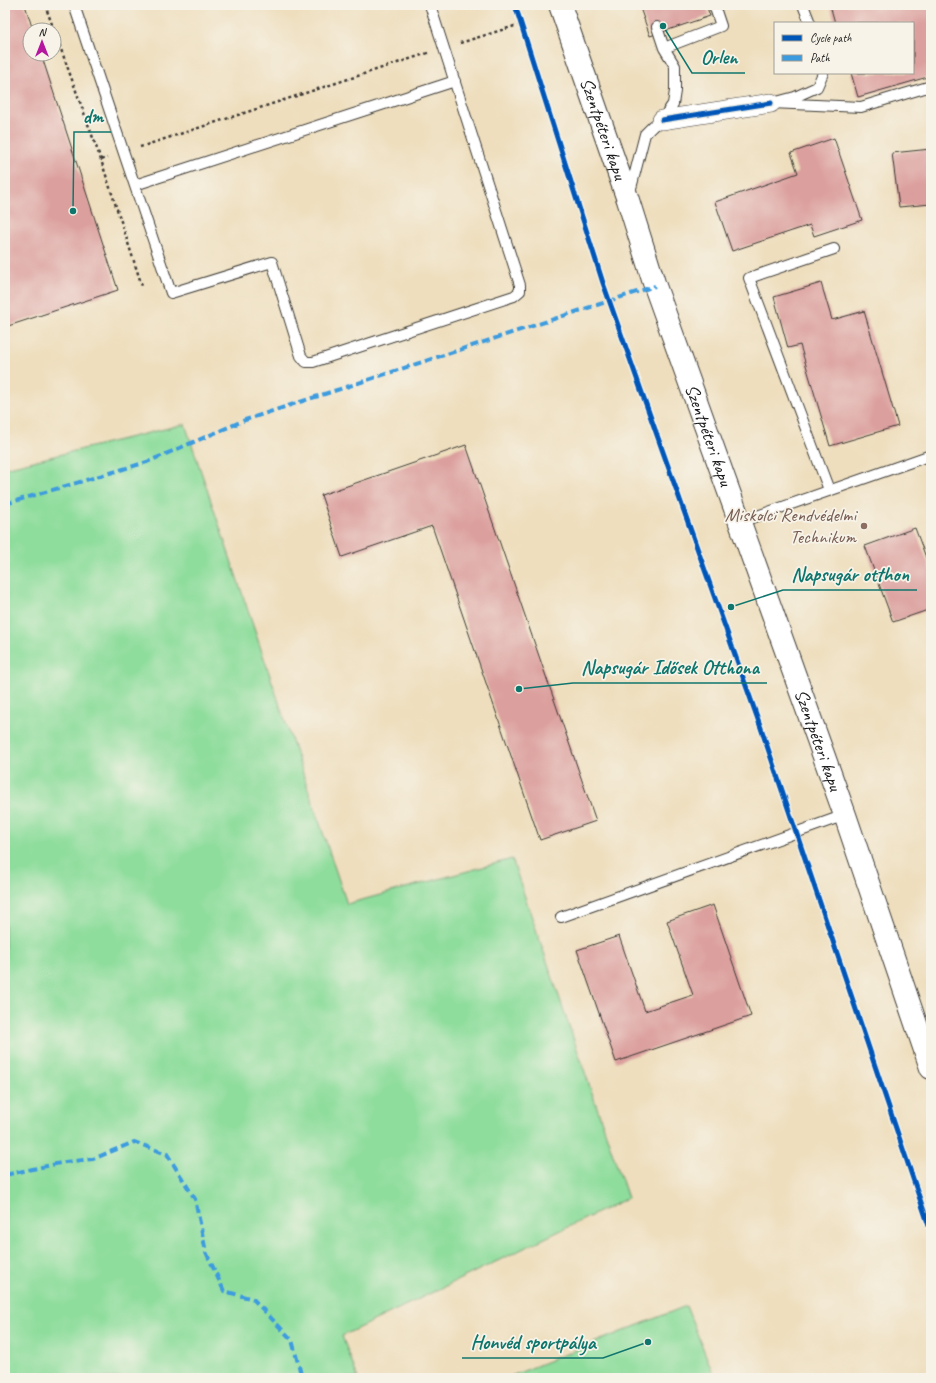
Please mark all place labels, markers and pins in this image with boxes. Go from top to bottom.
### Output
callout: Orlen [692,41,745,73]
callout: dm [74,100,111,132]
place label: Miskolci Rendvédelmi Technikum [725,503,858,549]
marker: Miskolci Rendvédelmi Technikum [859,521,869,531]
callout: Napsugár otthon [783,558,917,590]
callout: Napsugár Idősek Otthona [573,651,767,683]
callout: Honvéd sportpálya [462,1326,603,1358]

